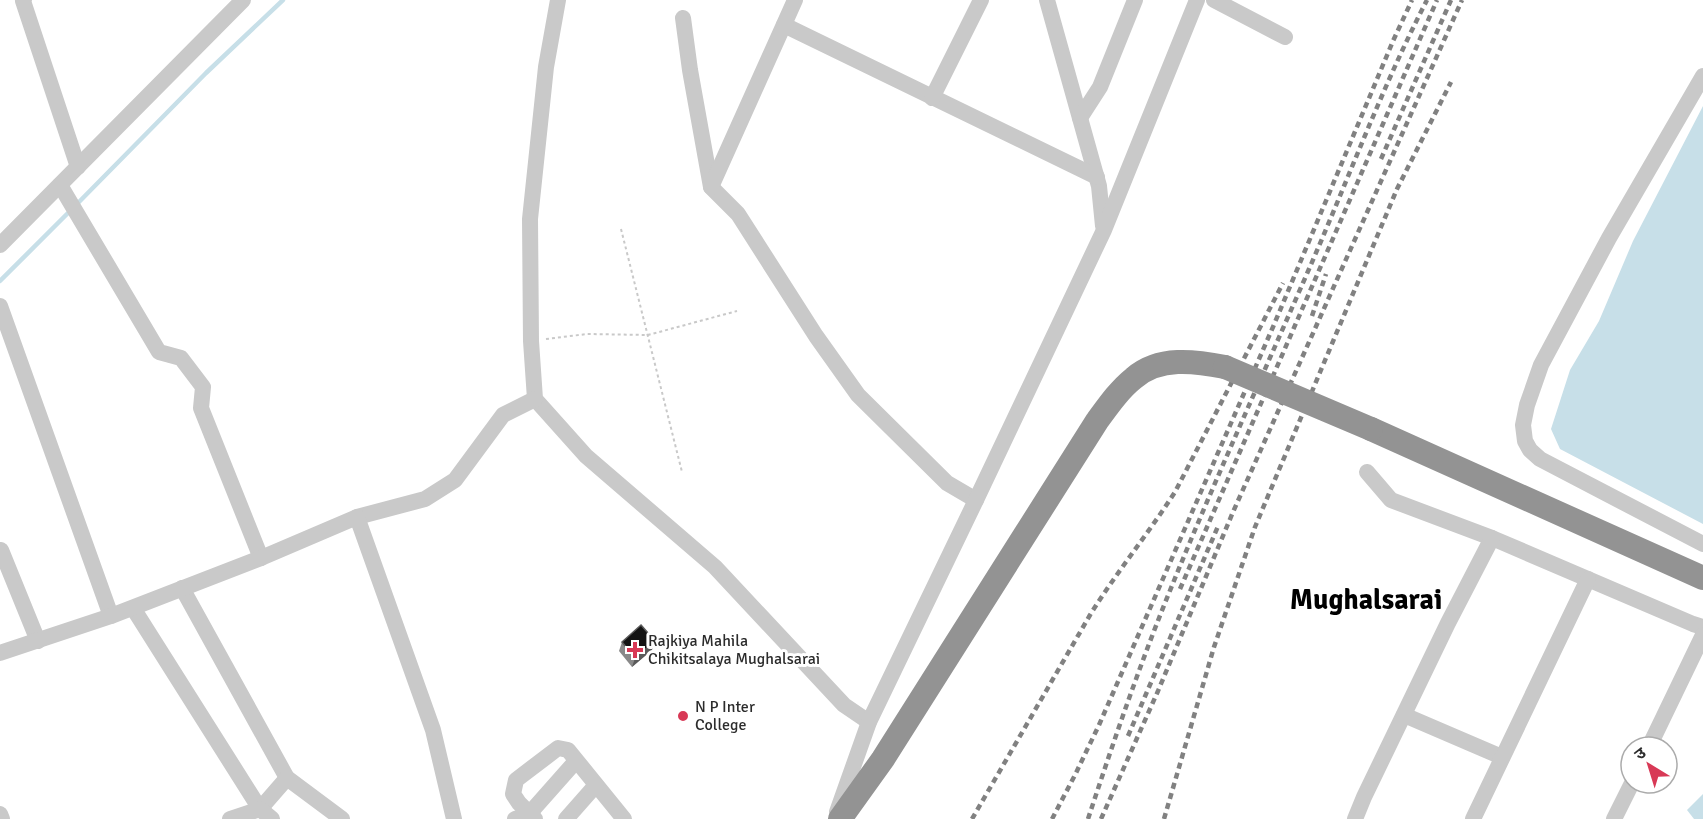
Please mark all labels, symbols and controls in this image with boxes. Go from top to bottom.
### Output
district label: Mughalsarai [1290,583,1442,617]
place label: Rajkiya Mahila Chikitsalaya Mughalsarai [648,631,820,669]
marker: Rajkiya Mahila Chikitsalaya Mughalsarai [626,641,644,659]
place label: N P Inter College [695,697,755,735]
marker: N P Inter College [676,709,690,723]
north arrow [1619,735,1679,795]
text: उ [1631,743,1651,765]

